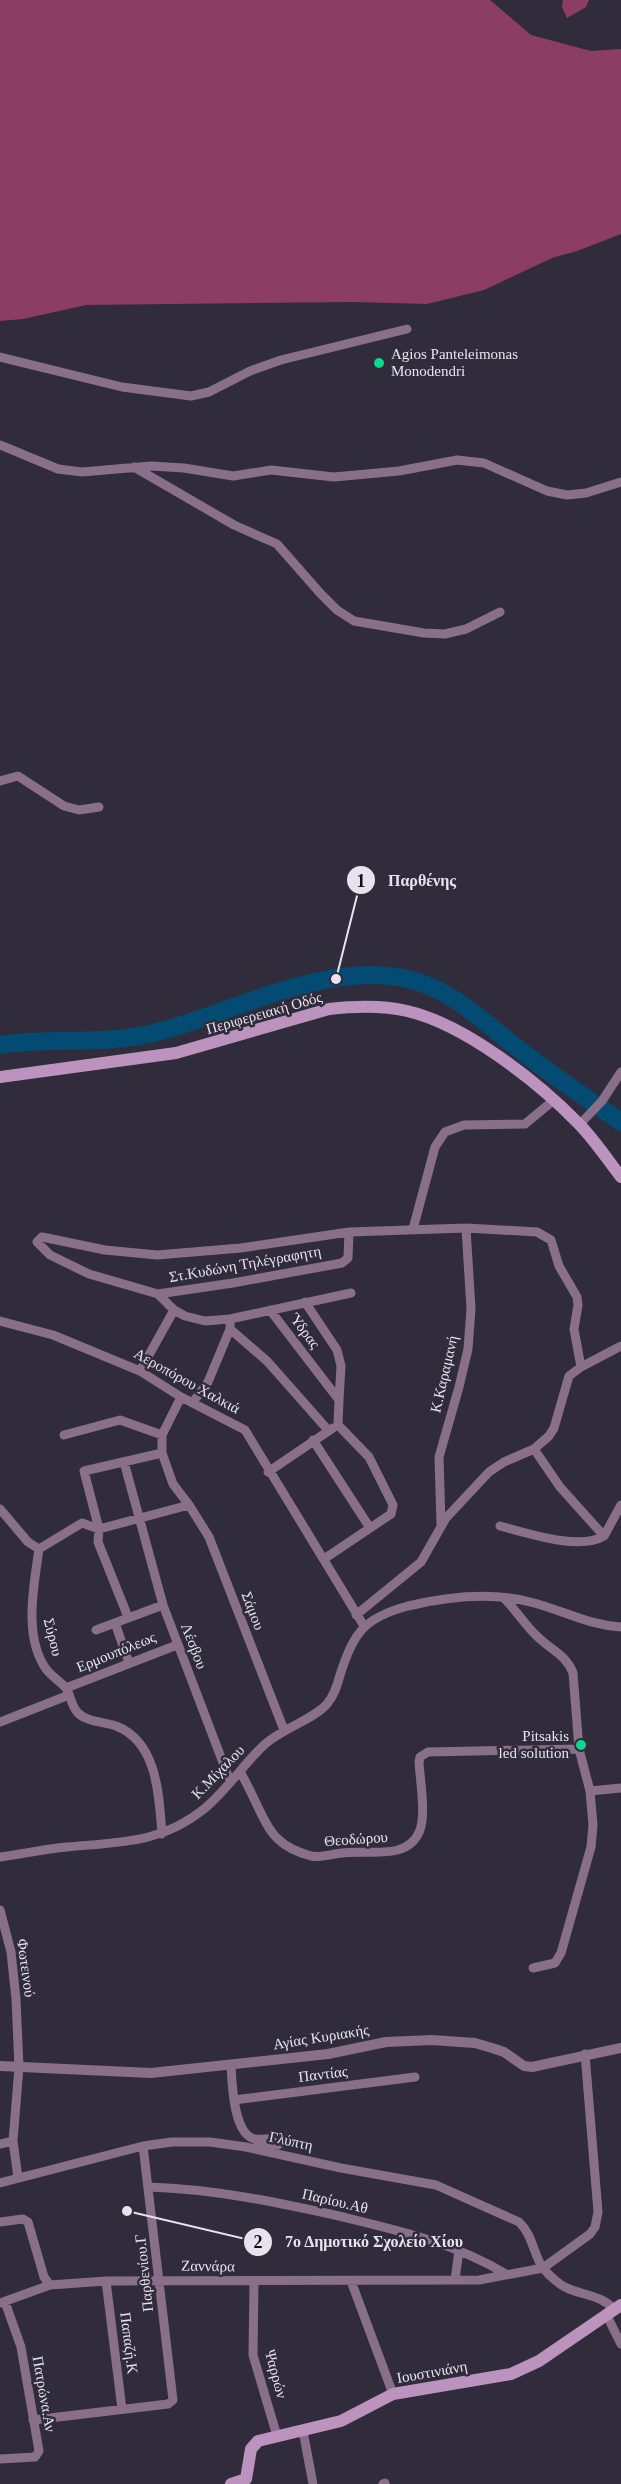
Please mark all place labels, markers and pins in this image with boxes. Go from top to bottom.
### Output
place label: Agios Panteleimonas Monodendri [391,346,518,379]
marker: Agios Panteleimonas Monodendri [372,356,386,370]
callout: Παρθένης [346,863,468,897]
place label: Pitsakis led solution [499,1728,569,1761]
marker: Pitsakis led solution [574,1738,588,1752]
callout: 7ο Δημοτικό Σχολείο Χίου [243,2225,476,2259]

